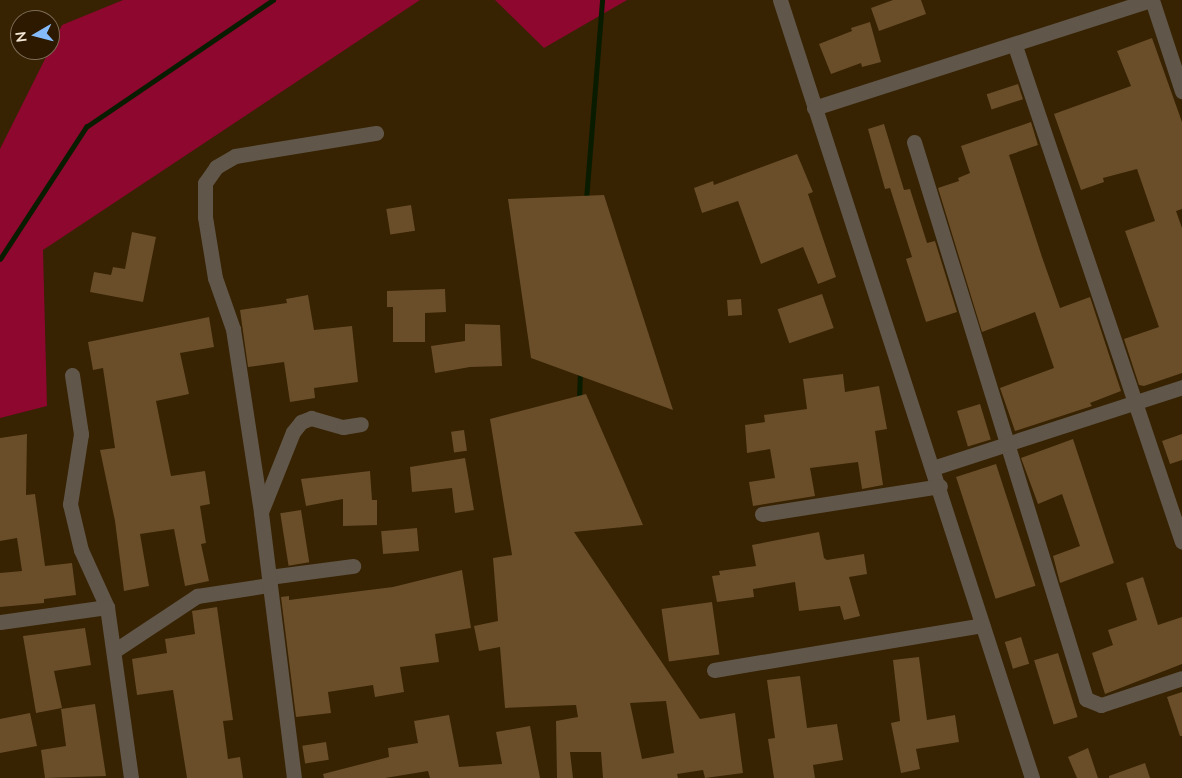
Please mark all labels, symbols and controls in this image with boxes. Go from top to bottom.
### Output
north arrow [10,10,60,60]
text: N [11,30,30,44]

